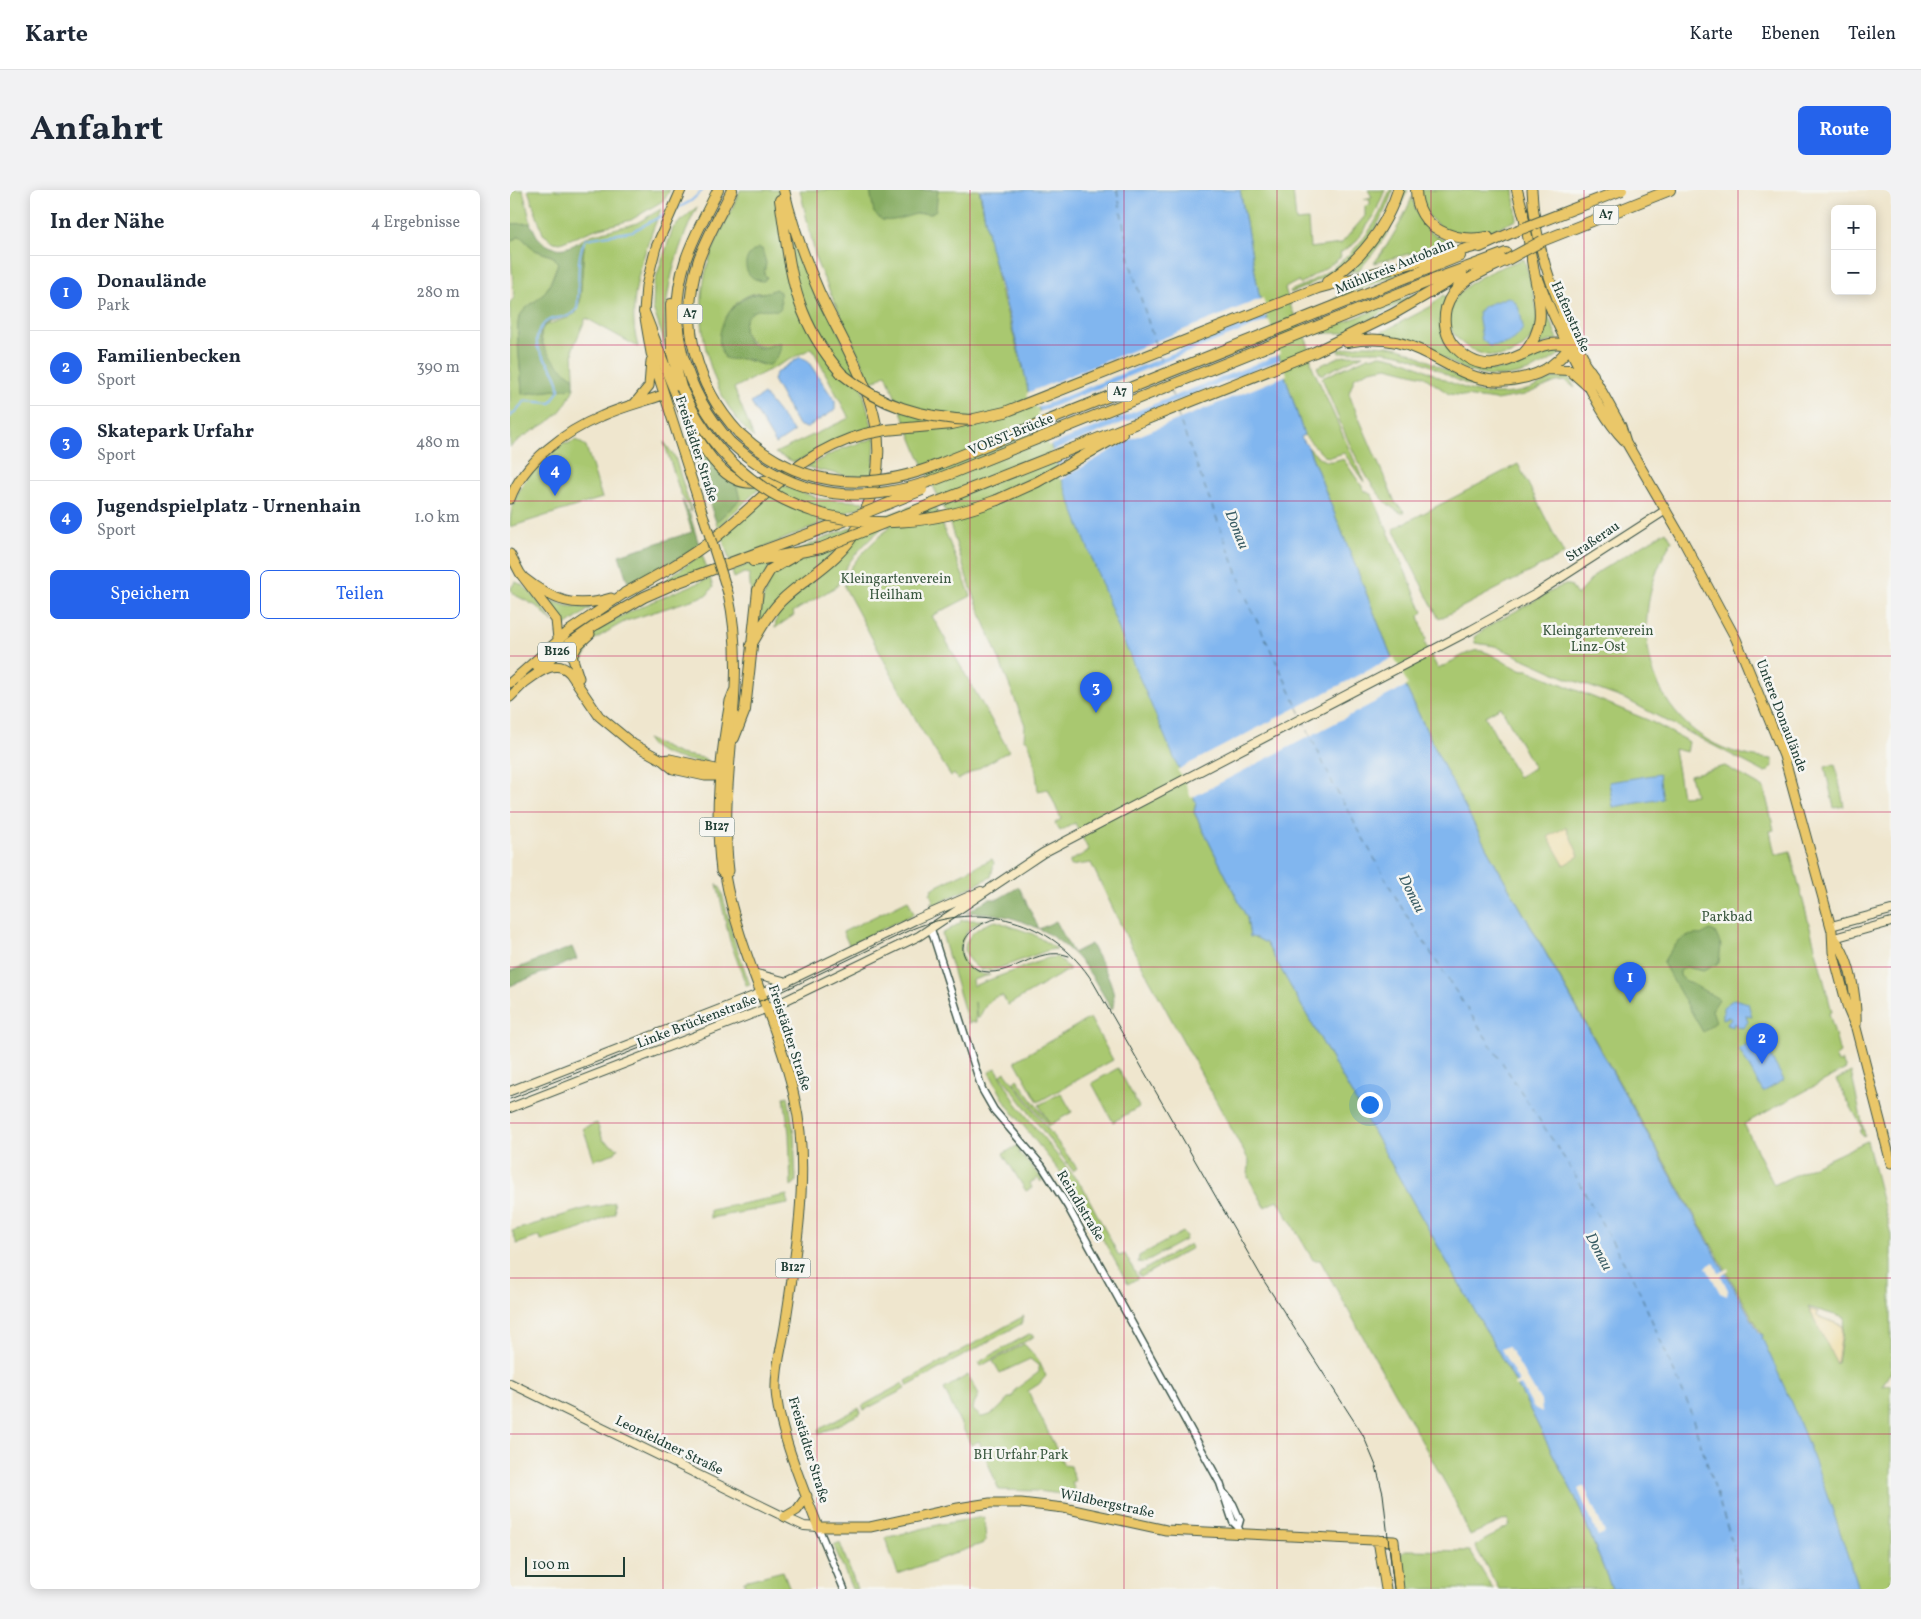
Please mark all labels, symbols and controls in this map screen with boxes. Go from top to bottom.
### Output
text: Karte [25,18,88,52]
text: Karte [1689,22,1733,47]
text: Ebenen [1761,22,1820,47]
text: Teilen [1848,22,1896,47]
text: Anfahrt [30,106,163,154]
button: Route [1798,106,1891,155]
map controls [1831,205,1876,295]
button: + [1831,205,1876,250]
road number: A7 [1594,206,1618,224]
text: In der Nähe [50,208,165,237]
text: 4 Ergebnisse [371,212,460,234]
street label: Mühlkreis Autobahn [1332,234,1458,300]
button: − [1831,250,1876,295]
text: Donaulände [97,269,206,295]
street label: Hafenstraße [1546,278,1594,356]
text: 1 [63,282,69,304]
text: 280 m [416,282,460,304]
text: Park [97,295,130,317]
road number: A7 [678,305,702,324]
text: Familienbecken [97,344,241,370]
text: 2 [62,357,70,379]
text: 390 m [417,357,460,379]
text: Sport [97,370,136,392]
road number: A7 [1108,382,1132,402]
street label: Freistädter Straße [670,394,722,505]
street label: VOEST-Brücke [966,409,1057,461]
text: Skatepark Urfahr [97,419,254,445]
text: 3 [62,432,70,454]
text: 480 m [416,432,460,454]
text: Sport [97,445,136,467]
pin: 4 [539,455,571,496]
text: Jugendspielplatz - Urnenhain [97,494,361,520]
text: 4 [61,507,71,529]
text: 1.0 km [414,507,460,529]
water label: Donau [1219,507,1253,553]
street label: Straßerau [1562,517,1624,567]
text: Sport [97,520,136,542]
button: Speichern [50,570,250,619]
button: Teilen [260,570,460,619]
park label: Kleingartenverein Heilham [840,570,952,605]
park label: Kleingartenverein Linz-Ost [1542,622,1654,657]
road number: B126 [538,642,576,662]
street label: Untere Donaulände [1751,657,1811,776]
pin: 3 [1080,672,1112,713]
road number: B127 [700,818,734,836]
water label: Donau [1392,871,1430,917]
park label: Parkbad [1701,908,1753,927]
pin: 1 [1614,962,1646,1003]
street label: Freistädter Straße [763,983,815,1094]
street label: Linke Brückenstraße [634,990,760,1054]
pin: 2 [1746,1023,1778,1064]
your location [1357,1092,1383,1118]
street label: Reindlstraße [1051,1167,1109,1245]
water label: Donau [1579,1229,1617,1275]
road number: B127 [776,1258,810,1278]
street label: Freistädter Straße [783,1394,833,1506]
street label: Leonfeldner Straße [612,1412,726,1481]
park label: BH Urfahr Park [974,1446,1069,1465]
street label: Wildbergstraße [1058,1485,1156,1523]
scale bar [525,1554,625,1577]
text: 100 m [532,1556,570,1575]

